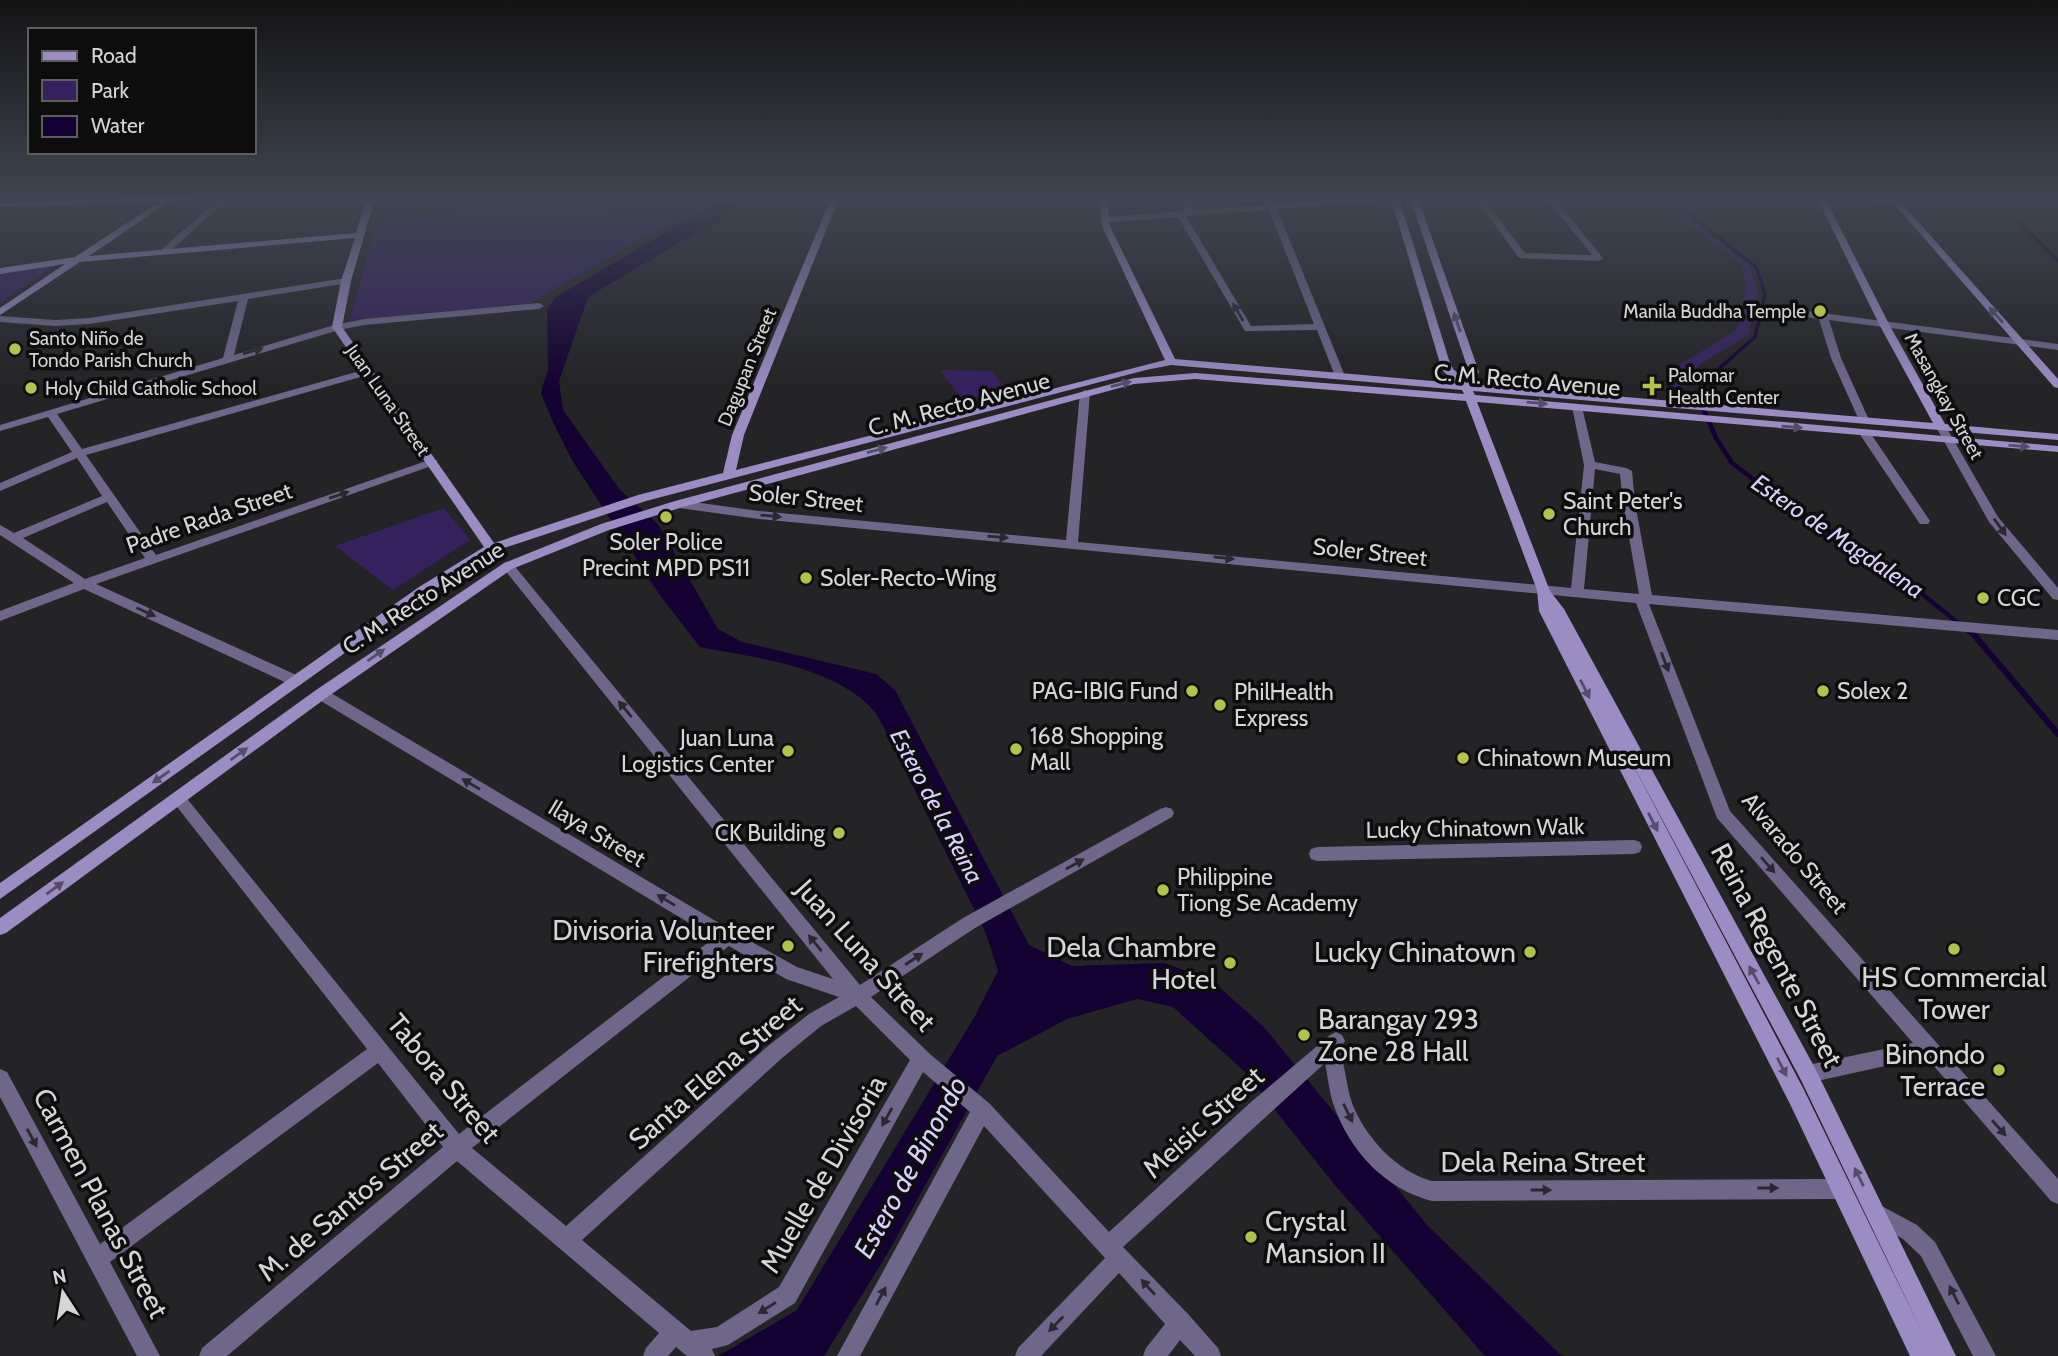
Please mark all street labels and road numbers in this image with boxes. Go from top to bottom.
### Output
street label: Dagupan Street [713,304,781,430]
street label: Masangkay Street [1900,329,1989,464]
street label: Juan Luna Street [340,339,435,461]
street label: C. M. Recto Avenue [1433,358,1622,402]
street label: C. M. Recto Avenue [865,366,1053,442]
street label: Padre Rada Street [122,476,296,559]
street label: Soler Street [747,478,865,518]
street label: Soler Street [1311,532,1429,572]
street label: C. M. Recto Avenue [337,535,509,661]
street label: Alvarado Street [1736,787,1854,919]
street label: Ilaya Street [543,793,651,873]
street label: Lucky Chinatown Walk [1365,812,1585,844]
street label: Reina Regente Street [1704,837,1850,1073]
street label: Juan Luna Street [788,871,943,1038]
street label: Santa Elena Street [622,988,808,1156]
street label: Tabora Street [380,1007,508,1149]
street label: Meisic Street [1135,1059,1271,1185]
street label: Muelle de Divisoria [753,1069,894,1279]
street label: Carmen Planas Street [26,1082,176,1324]
street label: M. de Santos Street [251,1114,449,1288]
street label: Dela Reina Street [1441,1145,1645,1179]

